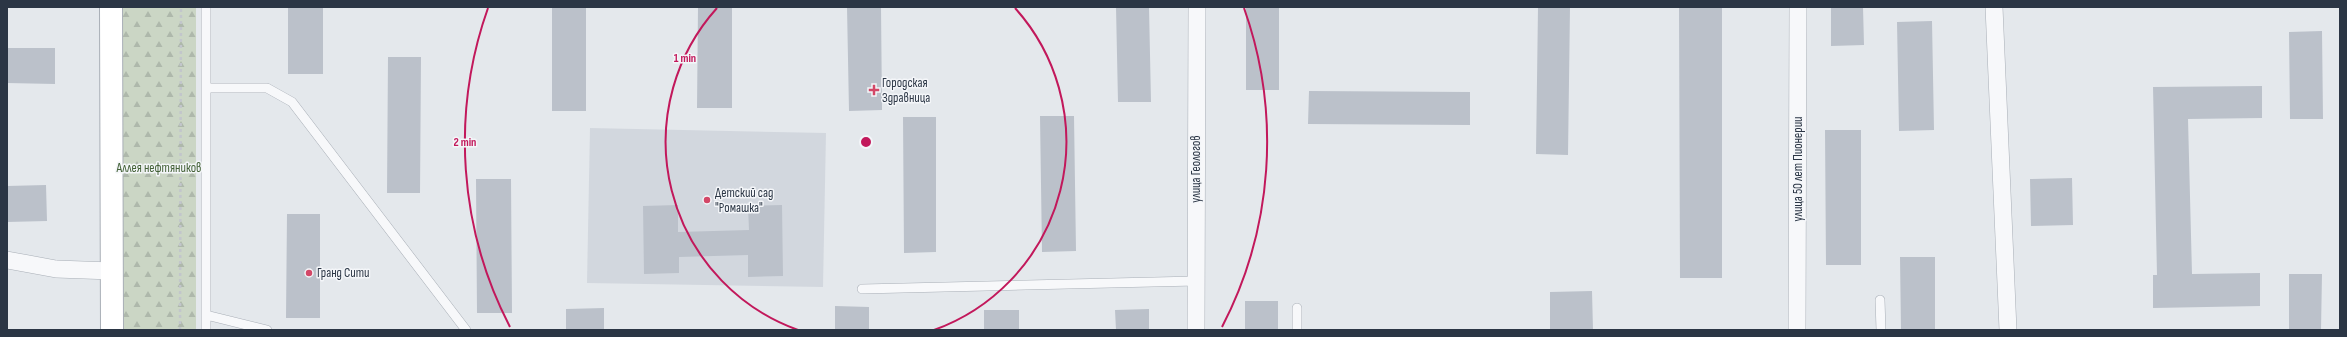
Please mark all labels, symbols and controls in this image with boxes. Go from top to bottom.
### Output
text: 1 min [674,51,696,66]
place label: Городская Здравница [882,75,930,106]
marker: Городская Здравница [869,85,879,95]
street label: улица 50 лет Пионерии [1790,116,1806,222]
text: 2 min [454,135,476,150]
centre of rings [859,135,873,149]
street label: улица Геологов [1188,135,1204,203]
park label: Аллея нефтяников [116,160,201,176]
place label: Детский сад "Ромашка" [715,185,773,216]
marker: Детский сад "Ромашка" [702,195,712,205]
place label: Гранд Сити [317,265,369,281]
marker: Гранд Сити [304,268,314,278]

